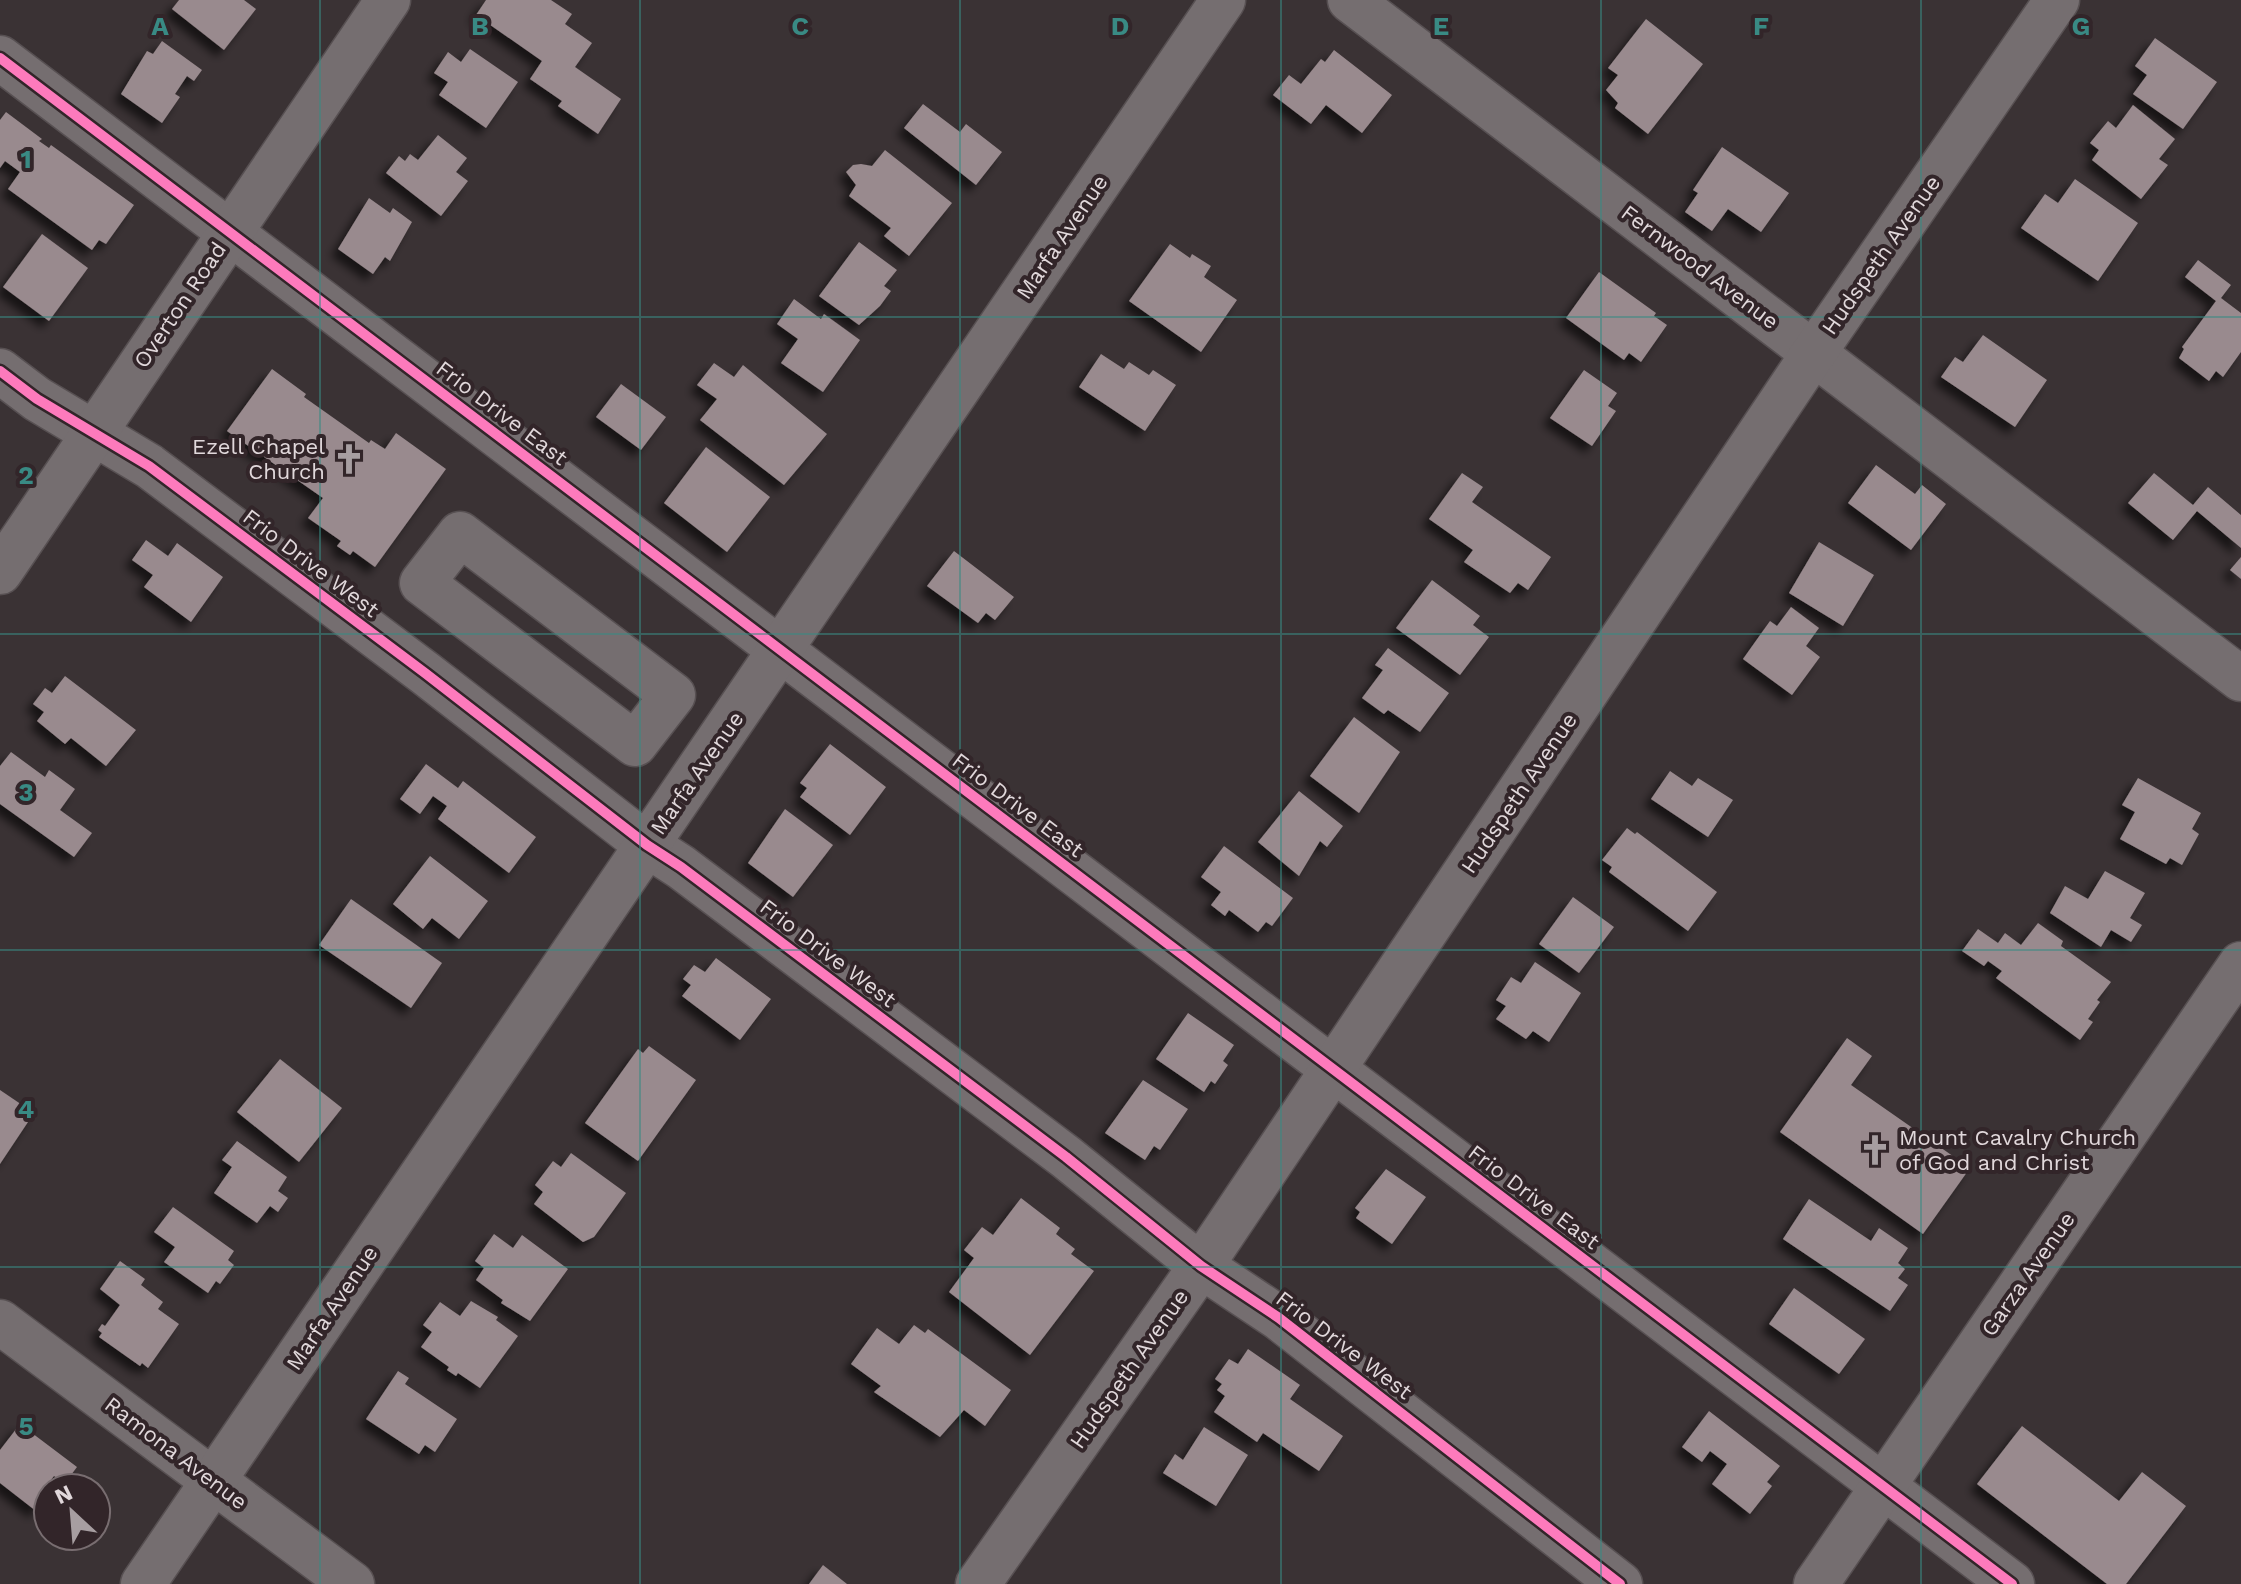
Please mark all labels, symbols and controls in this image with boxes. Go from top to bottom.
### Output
text: A [151,11,169,41]
text: B [471,11,489,41]
text: C [791,11,809,41]
text: D [1111,11,1129,41]
text: E [1433,11,1449,41]
text: F [1753,11,1769,41]
text: G [2072,11,2090,41]
text: 1 [20,144,32,174]
street label: Marfa Avenue [1011,170,1113,304]
street label: Hudspeth Avenue [1817,171,1945,339]
street label: Fernwood Avenue [1617,200,1783,334]
street label: Overton Road [129,237,231,373]
street label: Frio Drive East [432,356,572,470]
place label: Ezell Chapel Church [192,434,325,484]
church icon: Ezell Chapel Church [332,442,366,476]
text: 2 [18,460,34,490]
street label: Frio Drive West [238,504,384,622]
street label: Marfa Avenue [645,707,749,839]
street label: Hudspeth Avenue [1456,708,1582,878]
street label: Frio Drive East [948,748,1088,862]
text: 3 [18,777,34,807]
street label: Frio Drive West [755,894,901,1012]
text: 4 [18,1094,35,1124]
place label: Mount Cavalry Church of God and Christ [1899,1125,2136,1175]
church icon: Mount Cavalry Church of God and Christ [1858,1133,1892,1167]
street label: Frio Drive East [1464,1140,1604,1254]
street label: Garza Avenue [1976,1207,2080,1341]
street label: Marfa Avenue [281,1241,383,1375]
street label: Hudspeth Avenue [1065,1285,1193,1453]
street label: Frio Drive West [1271,1286,1417,1404]
street label: Ramona Avenue [100,1391,252,1515]
text: 5 [18,1411,34,1441]
north arrow [32,1472,112,1552]
text: N [51,1480,76,1509]

